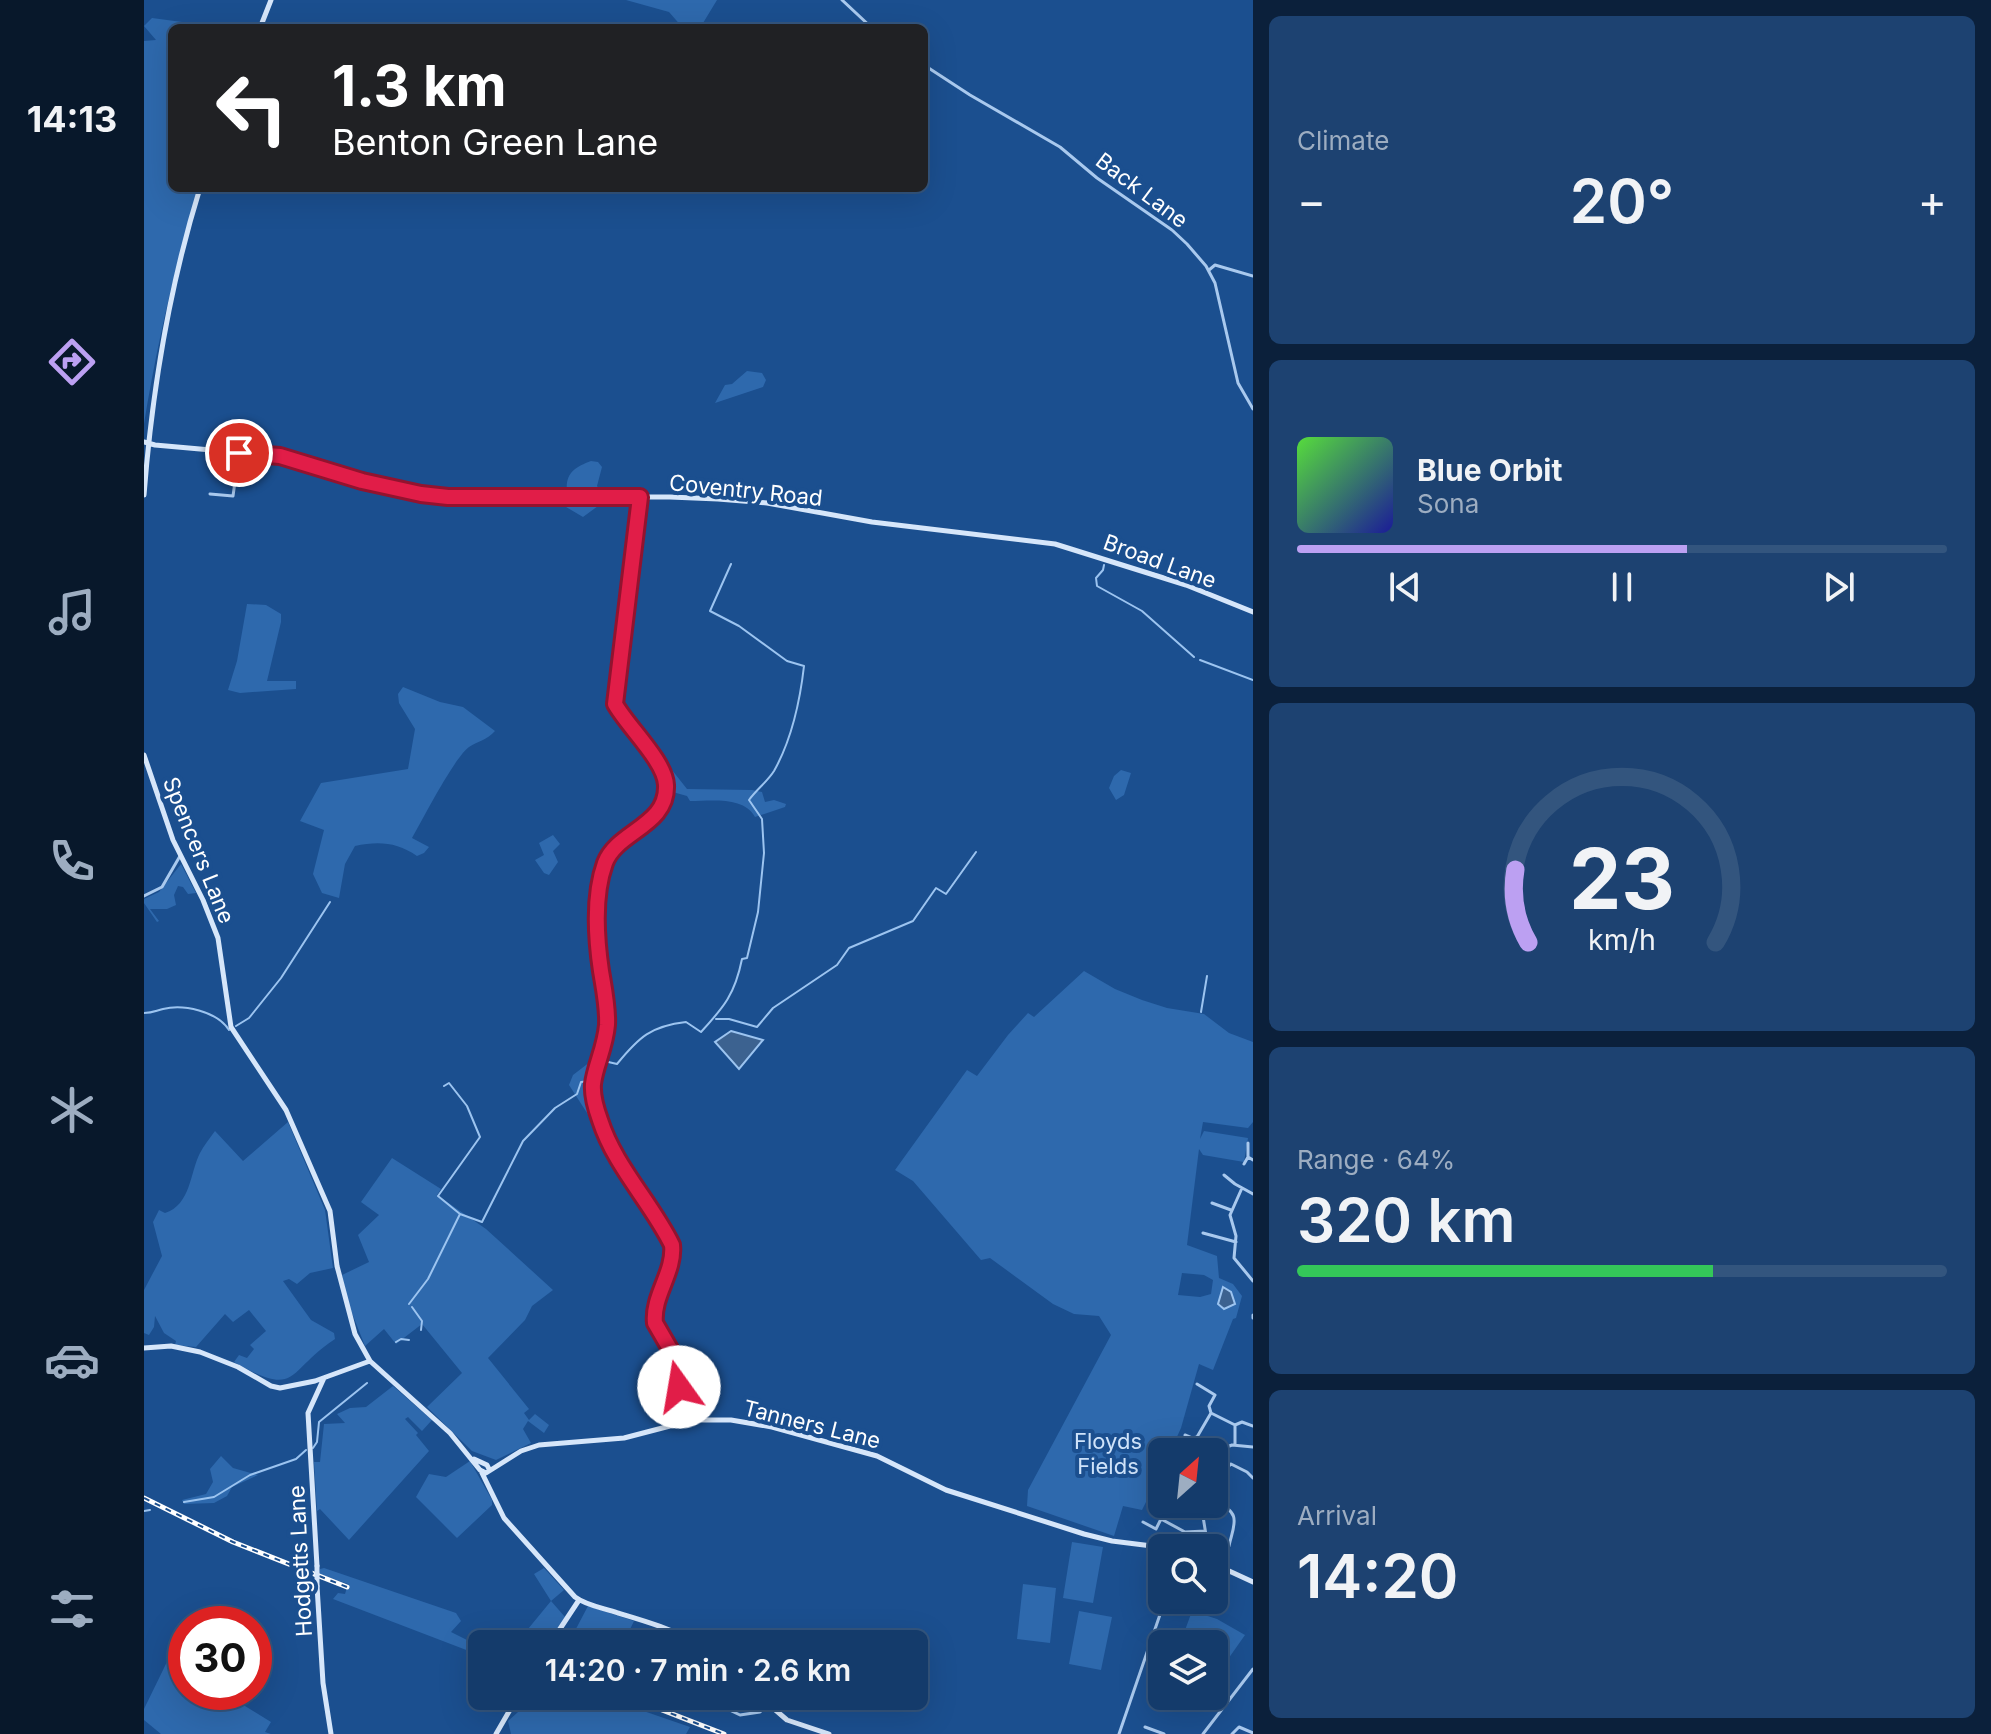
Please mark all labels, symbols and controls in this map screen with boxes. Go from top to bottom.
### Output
text: 1.3 km [332,52,507,120]
icon: left [200,56,304,160]
text: 14:13 [27,97,117,141]
text: Benton Green Lane [332,120,658,164]
text: Climate [1297,125,1389,156]
street label: Back Lane [1091,147,1193,233]
text: 20° [1570,165,1674,237]
text: − [1297,174,1326,228]
text: + [1918,174,1947,228]
icon: directions [44,334,100,390]
pin [205,419,273,487]
icon: arrive [217,431,261,475]
text: Blue Orbit [1417,452,1562,488]
street label: Coventry Road [668,469,824,511]
text: Sona [1417,488,1479,519]
street label: Broad Lane [1100,529,1220,593]
icon: previous [1383,565,1427,609]
icon: pause [1600,565,1644,609]
icon: next [1817,565,1861,609]
icon: music [44,584,100,640]
street label: Spencers Lane [158,773,240,927]
text: 23 [1569,828,1675,929]
icon: phone [44,833,100,889]
text: km/h [1588,922,1656,957]
icon: climate [44,1082,100,1138]
text: Range · 64% [1297,1144,1455,1175]
text: 320 km [1297,1184,1515,1256]
icon: car [44,1332,100,1388]
position arrow [637,1345,721,1429]
street label: Tanners Lane [741,1394,883,1454]
park label: Floyds Fields [1074,1428,1142,1479]
north arrow [1148,1438,1228,1518]
map controls [1148,1438,1228,1710]
street label: Hodgetts Lane [283,1485,317,1637]
text: Arrival [1297,1500,1377,1531]
button: search [1148,1534,1228,1614]
text: 14:20 [1297,1540,1458,1612]
icon: filters [44,1581,100,1637]
speed limit sign: 30 [168,1606,272,1710]
button: layers [1148,1630,1228,1710]
text: 14:20 · 7 min · 2.6 km [545,1652,851,1688]

